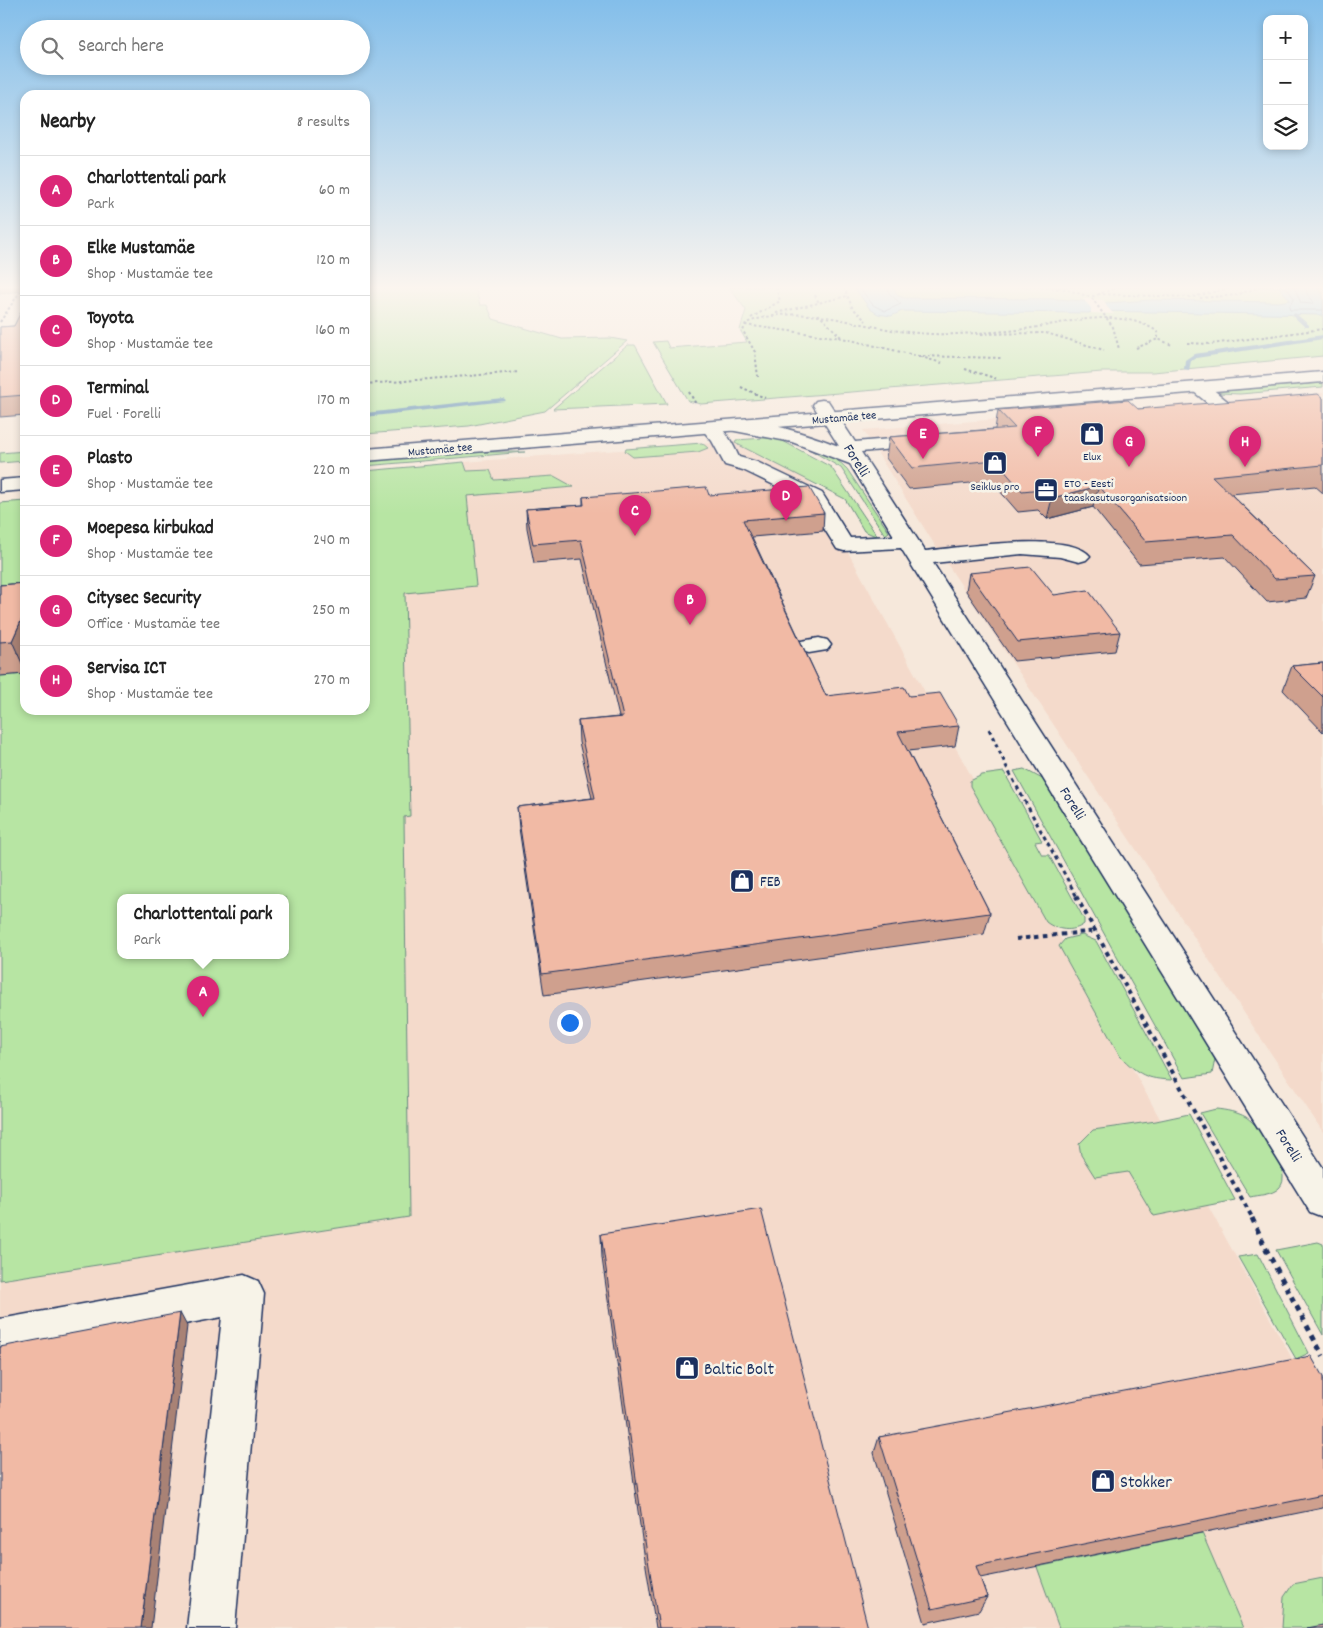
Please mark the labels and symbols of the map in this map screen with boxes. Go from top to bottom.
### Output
street label: Mustamäe tee [811,407,877,430]
pin: F [1022,416,1054,457]
pin: E [907,418,939,459]
shop icon: Elux [1079,421,1105,447]
pin: G [1113,426,1145,467]
pin: H [1229,426,1261,467]
street label: Mustamäe tee [407,439,473,462]
street label: Forelli [837,440,874,482]
place label: Elux [1083,449,1102,466]
shop icon: Seiklus pro [982,450,1008,476]
place label: ETO - Eesti taaskasutusorganisatsioon [1064,476,1188,507]
office icon: ETO - Eesti taaskasutusorganisatsioon [1033,477,1059,503]
place label: Seiklus pro [971,479,1019,496]
pin: D [770,480,802,521]
pin: C [619,495,651,536]
pin: B [674,584,706,625]
street label: Forelli [1053,783,1090,825]
shop icon: FEB [729,868,755,894]
place label: FEB [760,872,781,894]
pin: A [187,976,219,1017]
your location [557,1010,583,1036]
street label: Forelli [1269,1125,1306,1167]
shop icon: Baltic Bolt [674,1355,700,1381]
place label: Baltic Bolt [704,1358,774,1383]
shop icon: Stokker [1090,1468,1116,1494]
place label: Stokker [1120,1471,1172,1496]

